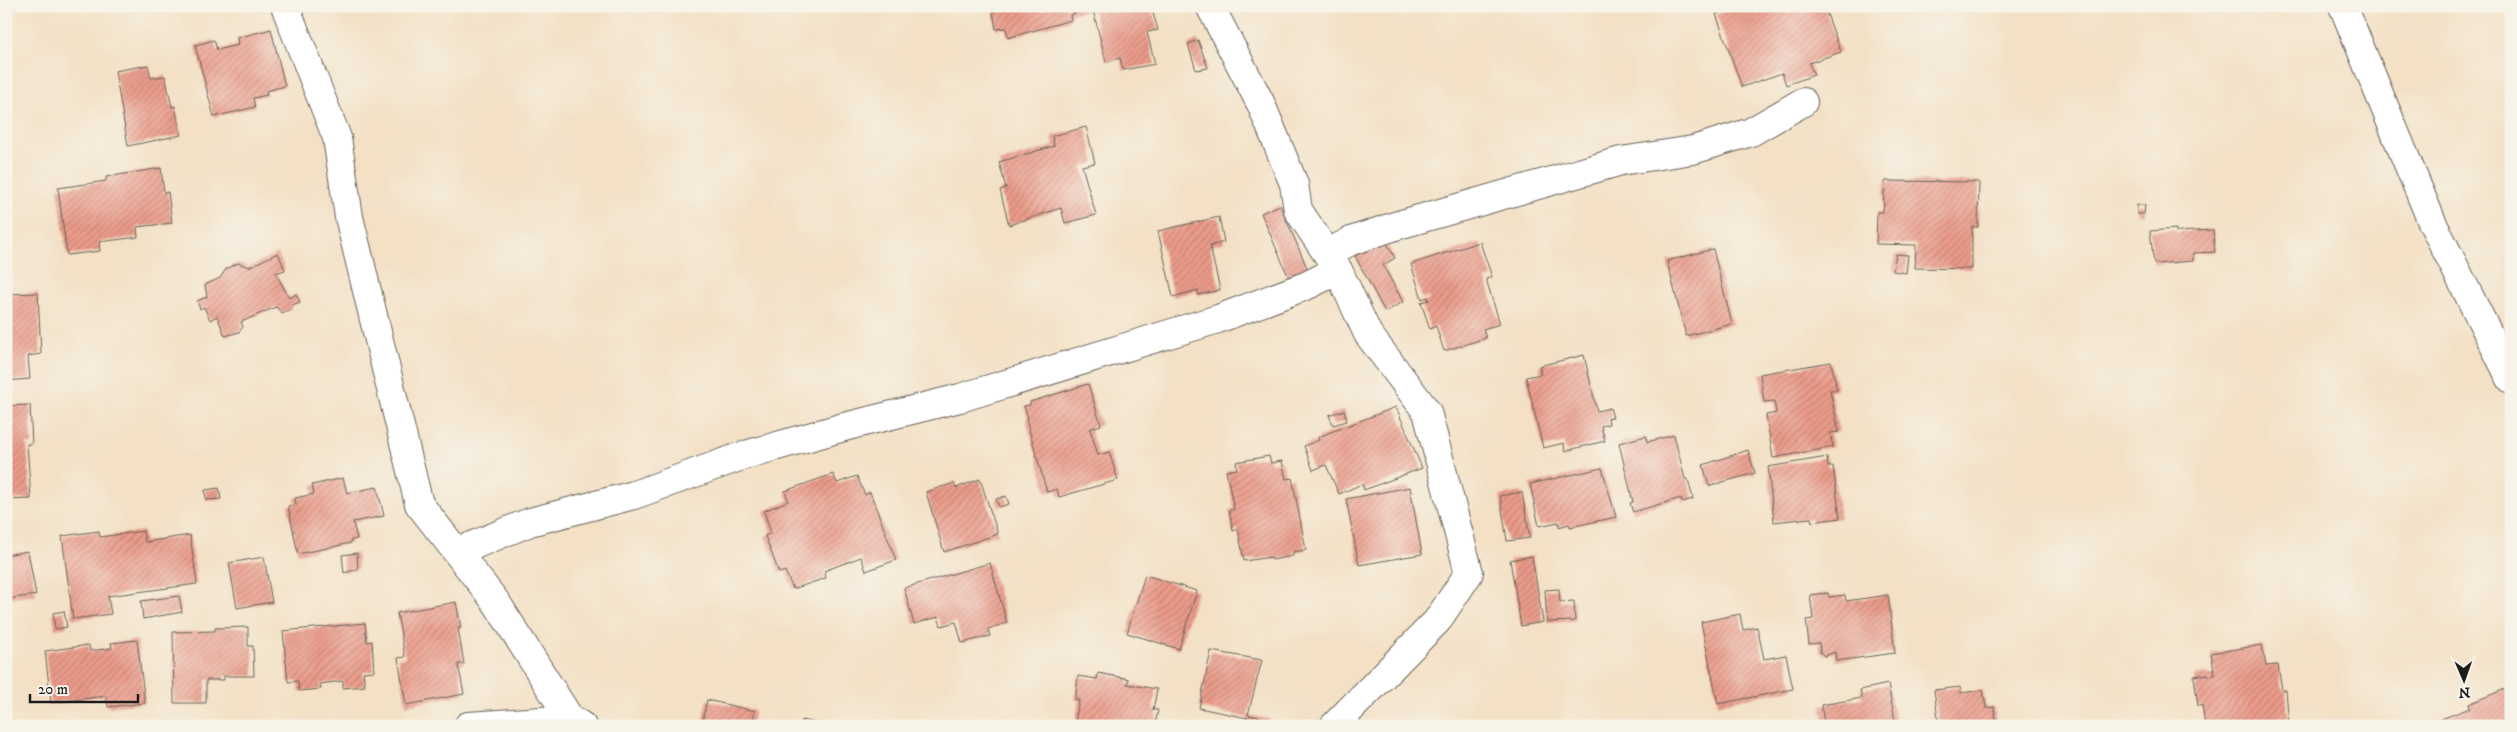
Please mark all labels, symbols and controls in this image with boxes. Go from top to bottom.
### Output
north arrow [2440,654,2490,704]
scale bar [30,672,138,704]
text: 20 m [38,680,68,699]
text: N [2458,683,2470,701]

